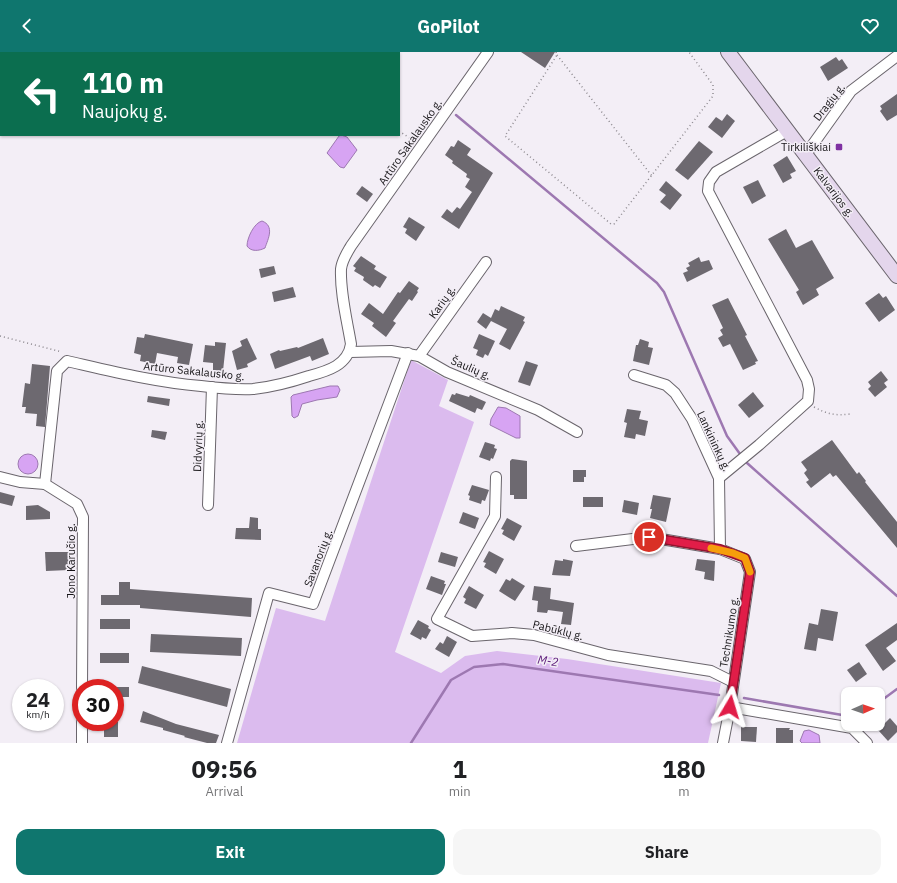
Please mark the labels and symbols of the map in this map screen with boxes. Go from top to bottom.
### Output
street label: Dragių g. [810,81,848,123]
street label: Artūro Sakalausko g. [375,96,445,188]
place label: Tirkiliškiai [781,140,831,154]
marker: Tirkiliškiai [834,142,844,152]
street label: Kalvarijos g. [811,164,857,220]
street label: Karių g. [426,283,458,321]
street label: Šaulių g. [449,353,493,383]
street label: Artūro Sakalausko g. [143,359,245,383]
street label: Lankininkų g. [694,409,734,473]
street label: Didvyrių g. [190,420,206,472]
pin [632,520,666,554]
street label: Jono Karučio g. [64,523,78,599]
street label: Savanorių g. [301,527,335,589]
street label: Technikumo g. [716,596,742,668]
street label: Pabūklų g. [531,617,585,643]
water label: M-2 [536,652,560,669]
speed limit sign: 30 [72,679,124,731]
position arrow [709,686,751,728]
north arrow [841,687,885,731]

